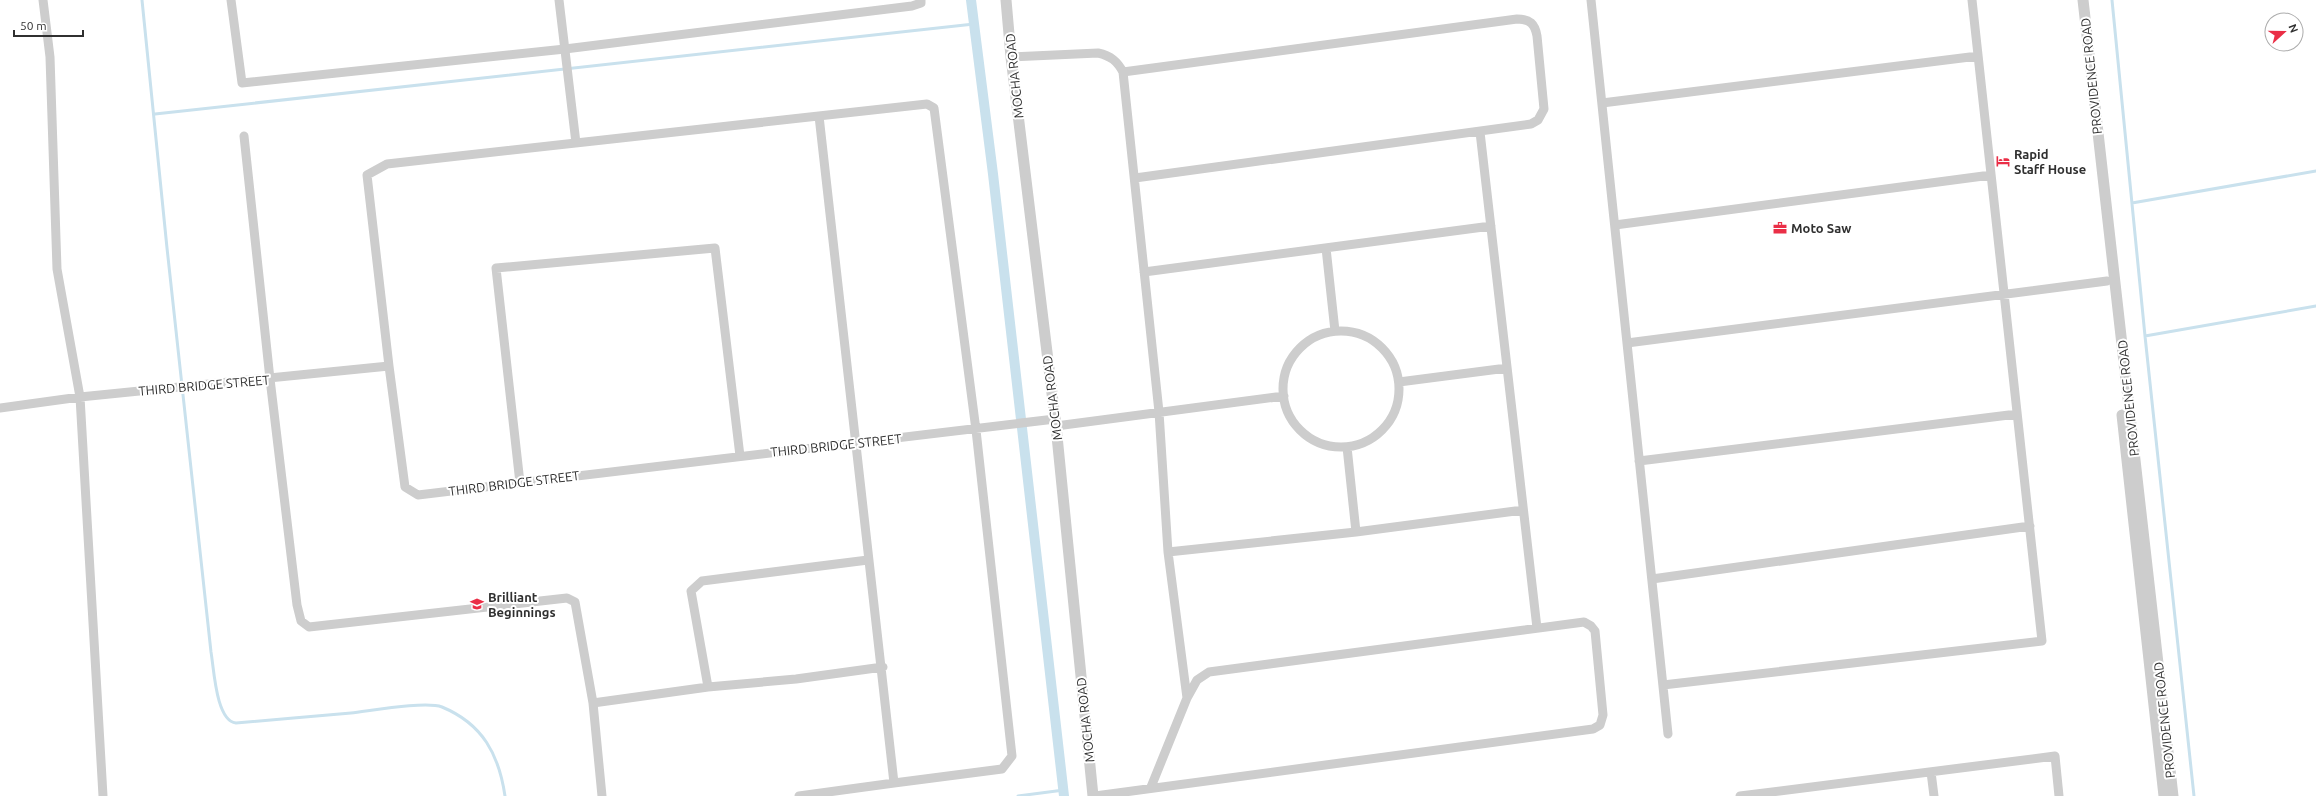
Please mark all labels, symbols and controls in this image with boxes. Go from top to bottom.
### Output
scale bar [14,12,83,38]
north arrow [2264,12,2304,52]
street label: PROVIDENCE ROAD [2078,17,2104,135]
text: 50 m [20,19,47,32]
text: N [2286,22,2300,34]
street label: MOCHA ROAD [1003,33,1025,119]
place label: Rapid Staff House [2014,147,2086,176]
hotel icon: Rapid Staff House [1995,153,2011,169]
office icon: Moto Saw [1772,220,1788,236]
place label: Moto Saw [1791,221,1851,235]
street label: PROVIDENCE ROAD [2115,339,2141,457]
street label: MOCHA ROAD [1040,355,1064,441]
street label: THIRD BRIDGE STREET [138,372,270,398]
street label: THIRD BRIDGE STREET [770,431,902,459]
street label: THIRD BRIDGE STREET [448,468,580,498]
place label: Brilliant Beginnings [488,590,556,619]
school or university icon: Brilliant Beginnings [469,596,485,612]
street label: PROVIDENCE ROAD [2151,661,2177,779]
street label: MOCHA ROAD [1074,677,1096,763]

